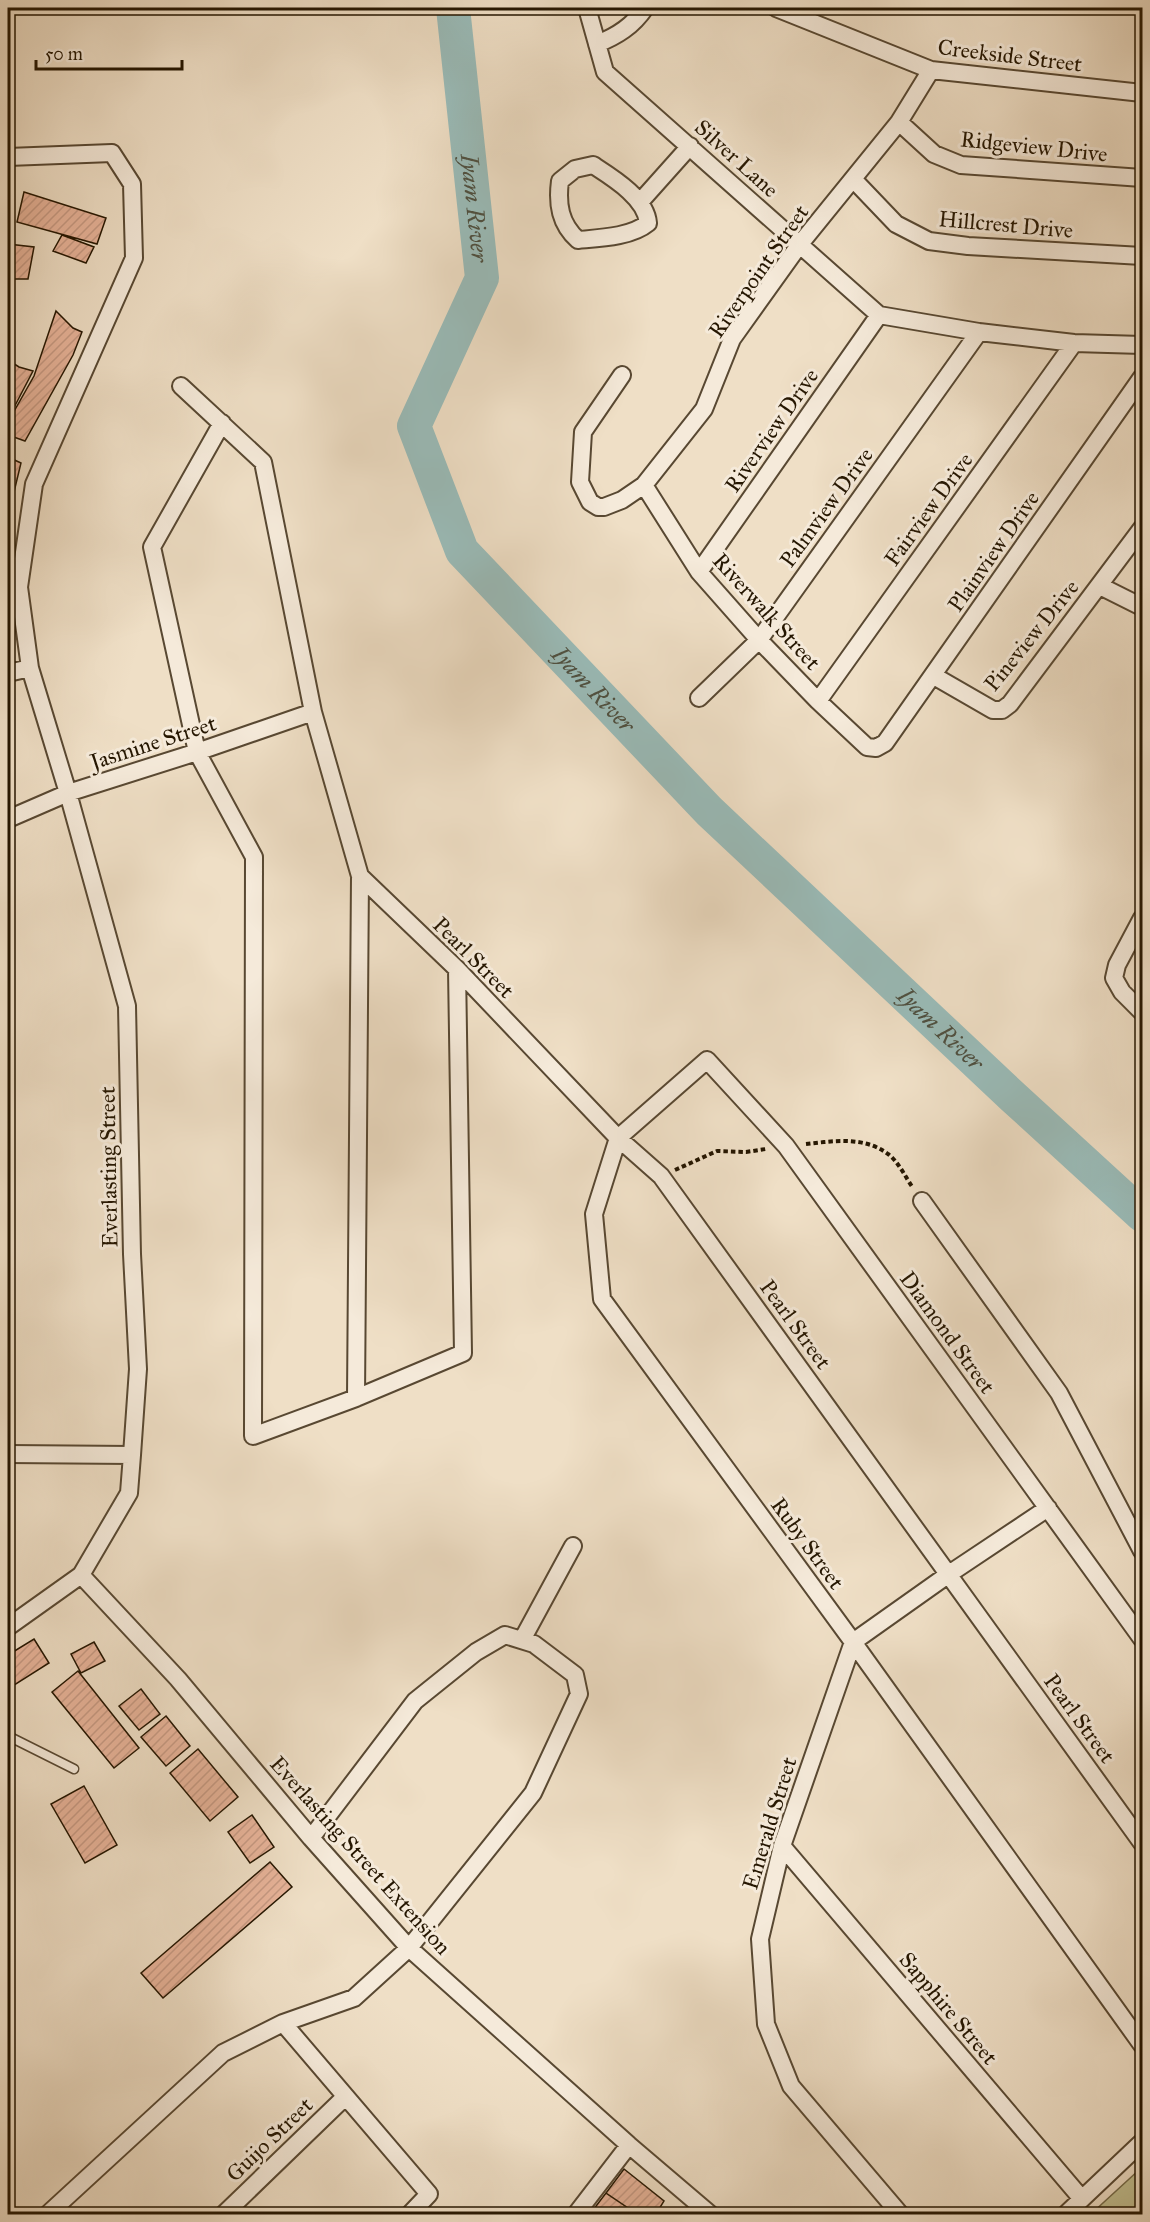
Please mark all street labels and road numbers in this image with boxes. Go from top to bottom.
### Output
street label: Creekside Street [936,33,1084,78]
street label: Silver Lane [689,114,784,203]
street label: Ridgeview Drive [959,125,1109,168]
street label: Riverpoint Street [703,199,814,343]
street label: Hillcrest Drive [938,205,1074,244]
street label: Riverview Drive [719,363,824,497]
street label: Palmview Drive [774,442,879,572]
street label: Fairview Drive [878,447,979,571]
street label: Plainview Drive [942,486,1045,617]
street label: Riverwalk Street [707,547,826,676]
street label: Pineview Drive [978,574,1084,696]
street label: Jasmine Street [85,709,220,776]
street label: Pearl Street [427,911,520,1004]
street label: Everlasting Street [94,1086,123,1248]
street label: Diamond Street [894,1266,1001,1399]
street label: Pearl Street [754,1274,837,1374]
street label: Ruby Street [765,1492,850,1595]
street label: Pearl Street [1038,1668,1121,1768]
street label: Everlasting Street Extension [264,1751,457,1960]
street label: Emerald Street [737,1753,803,1893]
street label: Sapphire Street [894,1946,1004,2070]
street label: Guijo Street [220,2091,318,2187]

